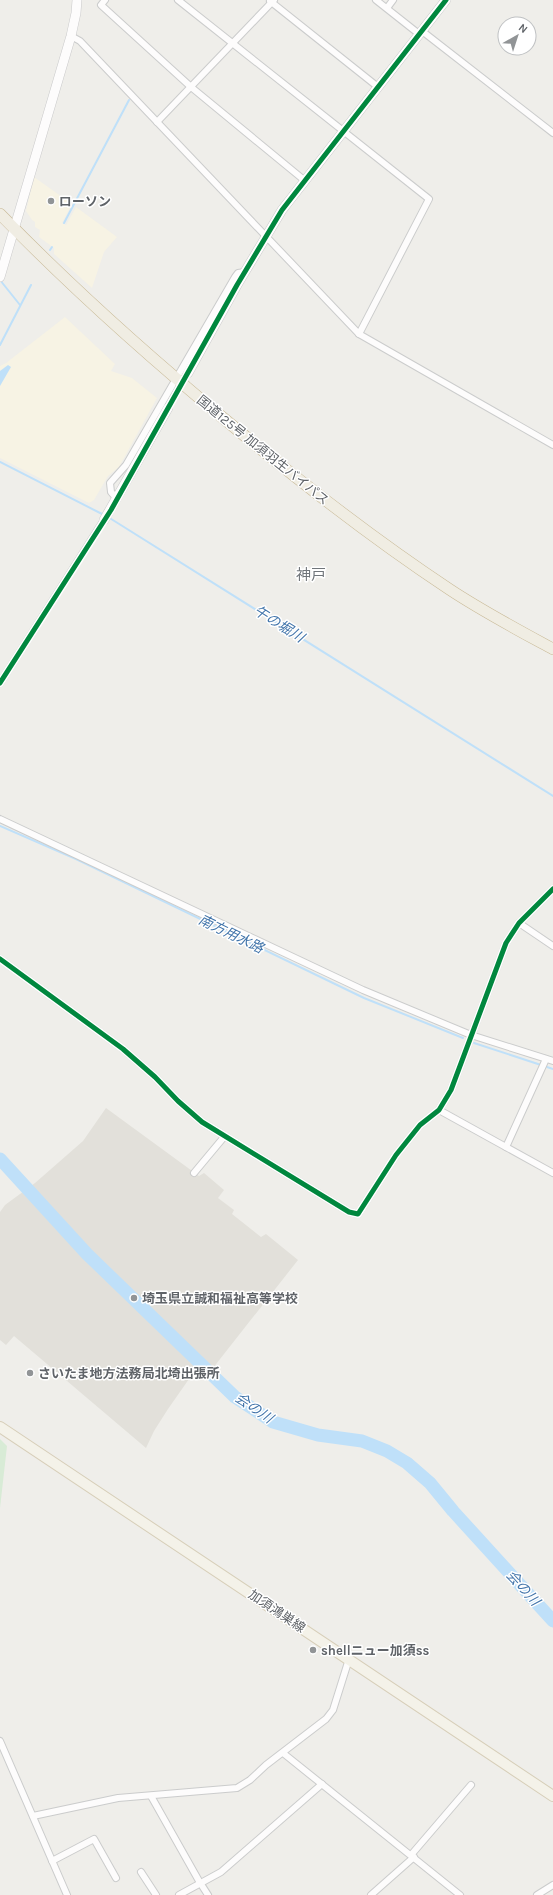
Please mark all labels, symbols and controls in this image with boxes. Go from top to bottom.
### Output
north arrow [497,16,537,56]
text: N [516,21,530,36]
place label: ローソン [59,194,111,209]
marker: ローソン [46,196,56,206]
street label: 国道125号 加須羽生バイパス [194,392,332,508]
district label: 神戸 [296,566,326,584]
water label: 午の堀川 [251,602,309,647]
water label: 南方用水路 [196,911,267,957]
place label: 埼玉県立誠和福祉高等学校 [142,1291,298,1306]
marker: 埼玉県立誠和福祉高等学校 [129,1293,139,1303]
place label: さいたま地方法務局北埼出張所 [38,1366,220,1381]
marker: さいたま地方法務局北埼出張所 [25,1368,35,1378]
water label: 会の川 [232,1389,278,1428]
water label: 会の川 [503,1567,545,1611]
street label: 加須鴻巣線 [246,1587,308,1635]
place label: shellニュー加須ss [321,1643,430,1658]
marker: shellニュー加須ss [308,1645,318,1655]

